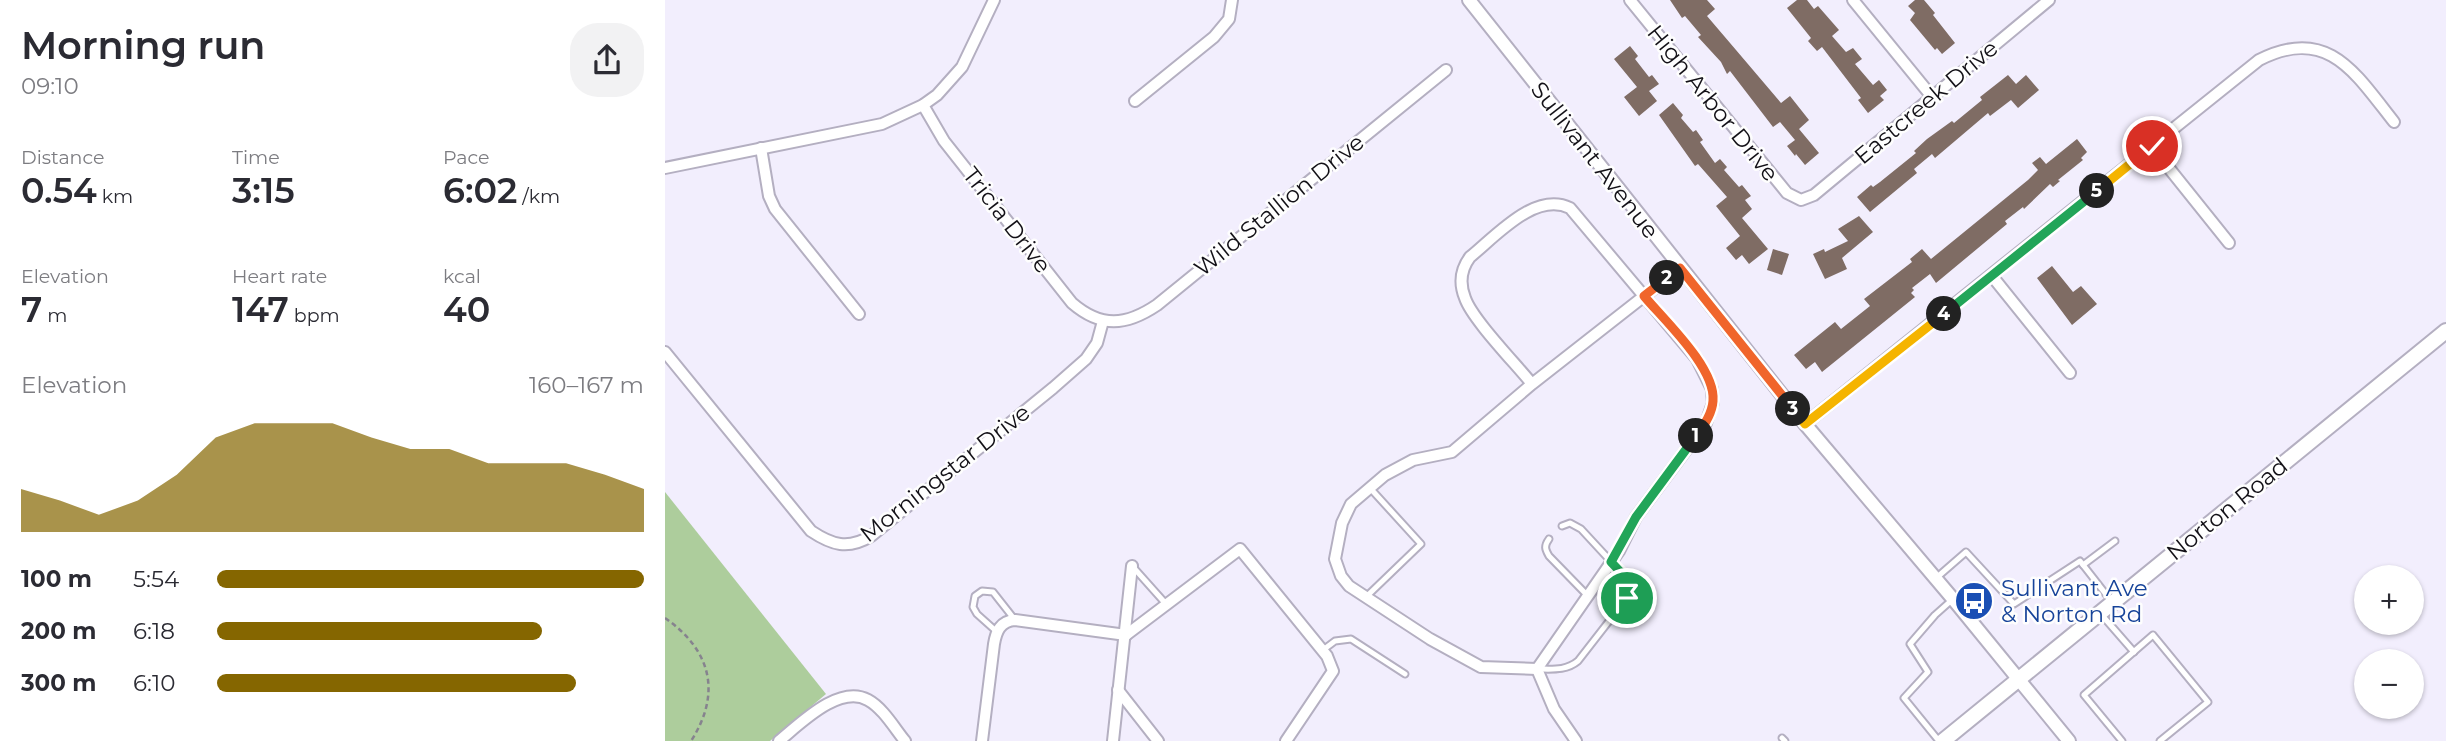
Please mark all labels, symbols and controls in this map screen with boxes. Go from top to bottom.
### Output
street label: High Arbor Drive [1641,19,1785,187]
text: Morning run [21,22,265,69]
button: share [570,23,644,97]
street label: Eastcreek Drive [1849,34,2003,170]
text: 09:10 [21,72,79,100]
street label: Sullivant Avenue [1525,76,1665,244]
pin [2122,116,2182,176]
icon: check [2133,127,2171,165]
street label: Wild Stallion Drive [1188,128,1370,282]
text: Distance [21,146,104,169]
text: Time [232,146,280,169]
text: Pace [443,146,490,169]
street label: Tricia Drive [957,161,1057,279]
text: 0.54 [21,169,97,212]
text: 3:15 [232,169,295,212]
text: 6:02 [443,169,517,212]
pin: 5 [2079,174,2115,208]
text: 5 [2091,179,2102,202]
text: km [97,185,133,208]
text: /km [517,185,560,208]
pin: 2 [1649,260,1685,296]
text: Elevation [21,265,109,288]
text: Heart rate [232,265,327,288]
text: kcal [443,265,481,288]
text: 2 [1661,266,1672,289]
text: 7 [21,288,42,331]
text: 147 [232,288,289,331]
text: 40 [443,288,490,331]
pin: 4 [1927,296,1961,332]
text: 4 [1937,302,1950,325]
text: m [42,304,67,327]
text: bpm [289,304,340,327]
text: Elevation [21,371,127,399]
text: 160–167 m [529,371,644,399]
pin: 3 [1775,392,1811,426]
text: 3 [1787,397,1798,420]
street label: Morningstar Drive [855,398,1035,548]
pin: 1 [1679,418,1713,453]
text: 1 [1692,424,1699,447]
street label: Norton Road [2161,452,2293,566]
text: 100 m [21,565,92,593]
text: 5:54 [133,565,179,593]
map controls [2354,565,2424,719]
button: + [2354,565,2424,635]
pin [1597,568,1657,628]
place label: Sullivant Ave & Norton Rd [2001,574,2148,628]
icon: arrive [1608,579,1646,617]
bus stop icon: Sullivant Ave & Norton Rd [1953,580,1995,622]
text: 200 m [21,617,96,645]
text: 6:18 [133,617,175,645]
button: − [2354,649,2424,719]
text: 300 m [21,669,97,697]
text: 6:10 [133,669,175,697]

